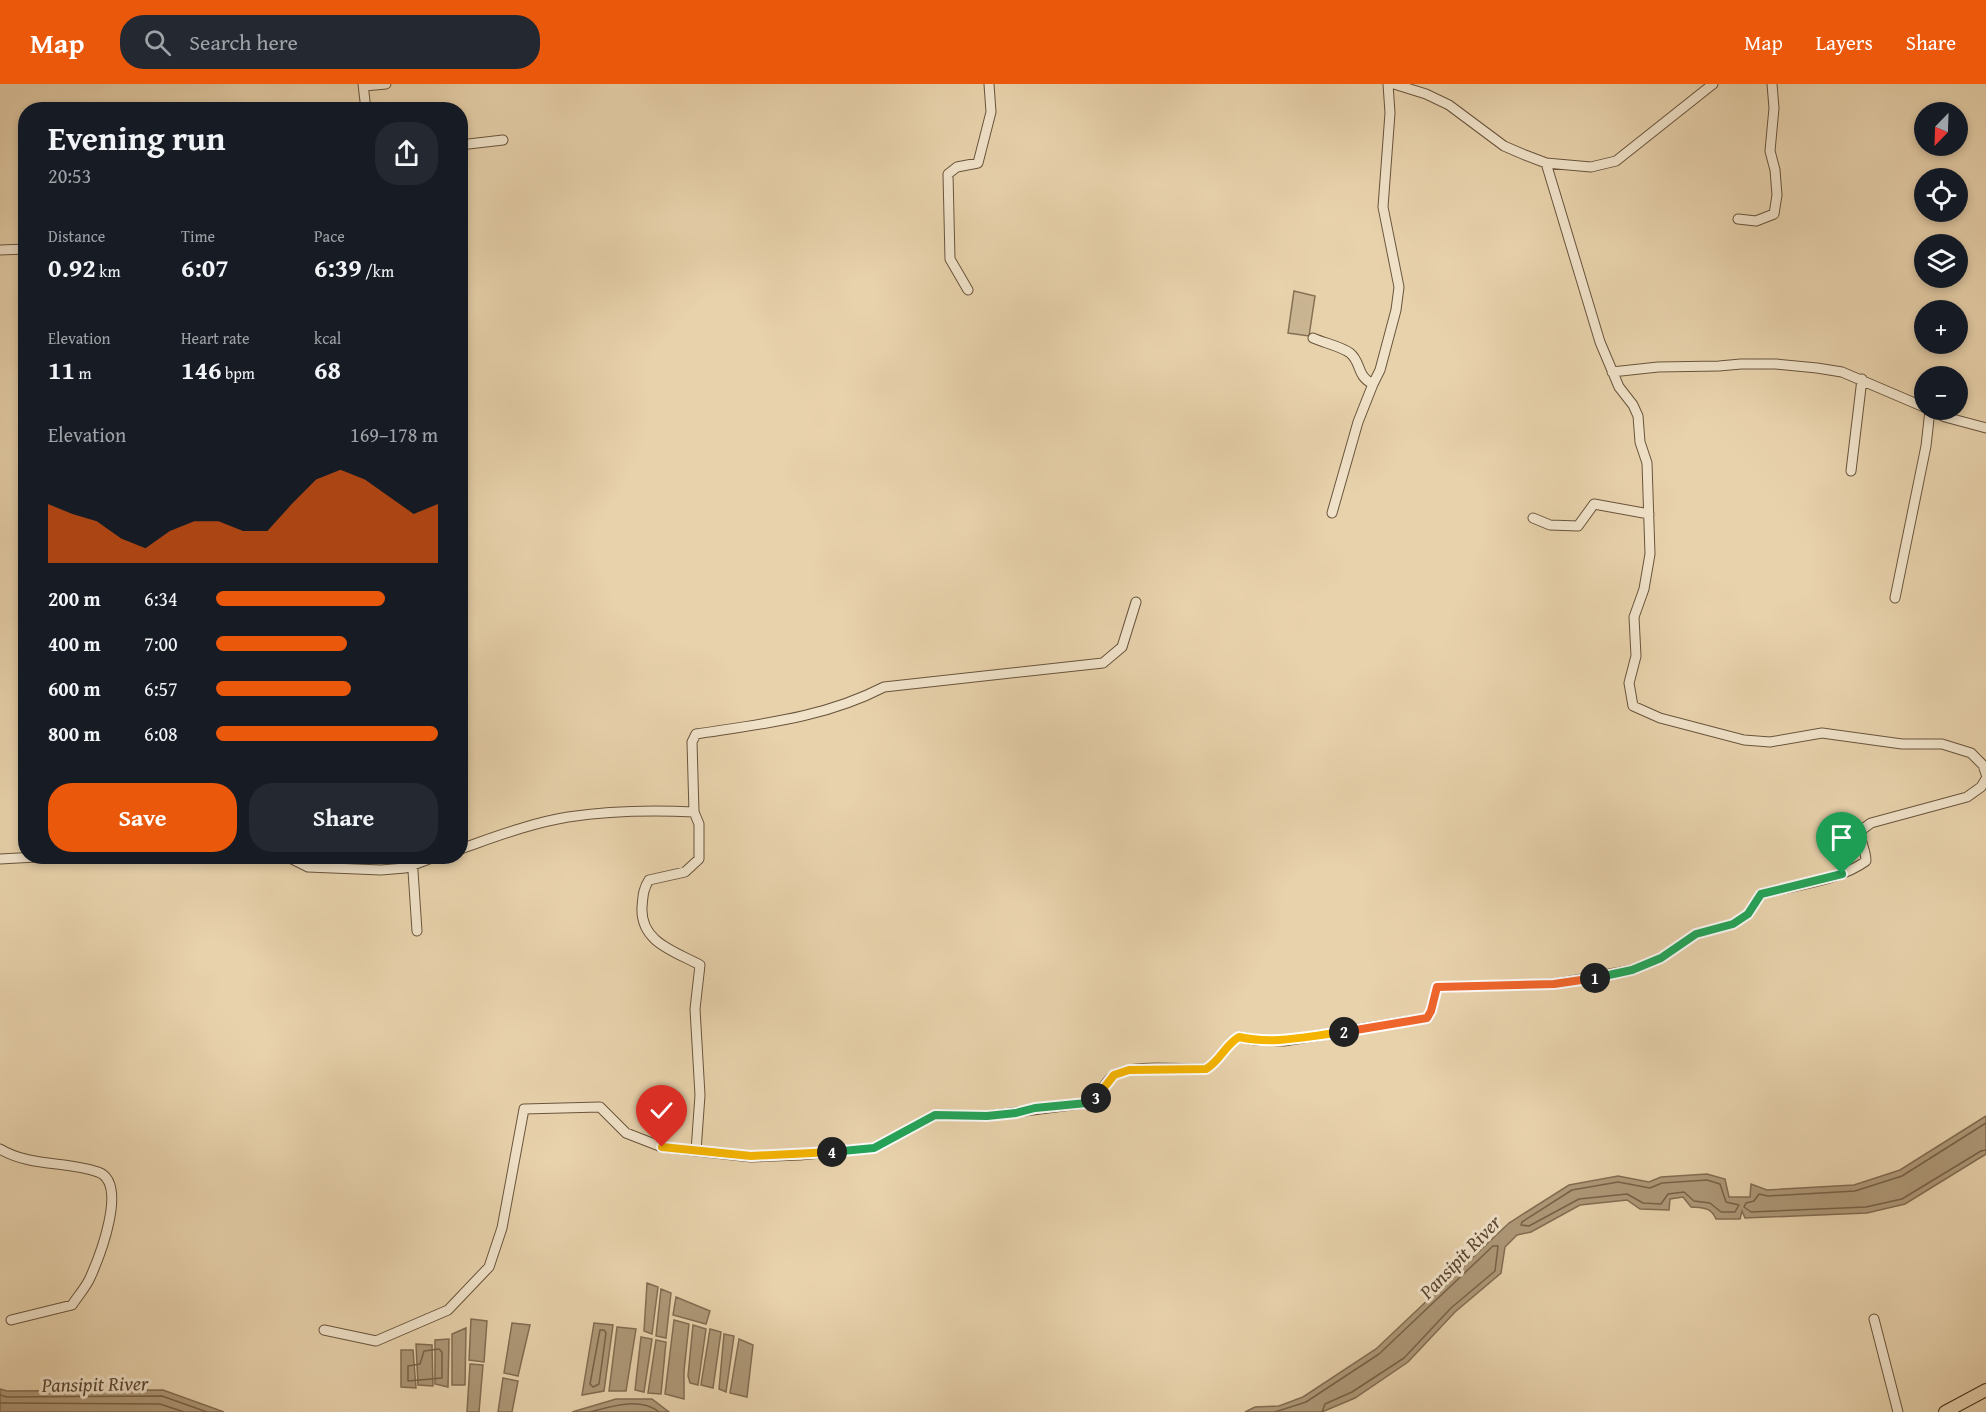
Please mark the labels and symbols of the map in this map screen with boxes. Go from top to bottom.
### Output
north arrow [1914,102,1968,156]
pin [1816,812,1867,874]
pin: 1 [1580,963,1610,993]
pin: 2 [1329,1017,1359,1047]
pin: 3 [1081,1083,1111,1113]
pin [636,1085,687,1147]
pin: 4 [817,1137,847,1167]
water label: Pansipit River [1411,1208,1508,1306]
water label: Pansipit River [40,1368,149,1399]

